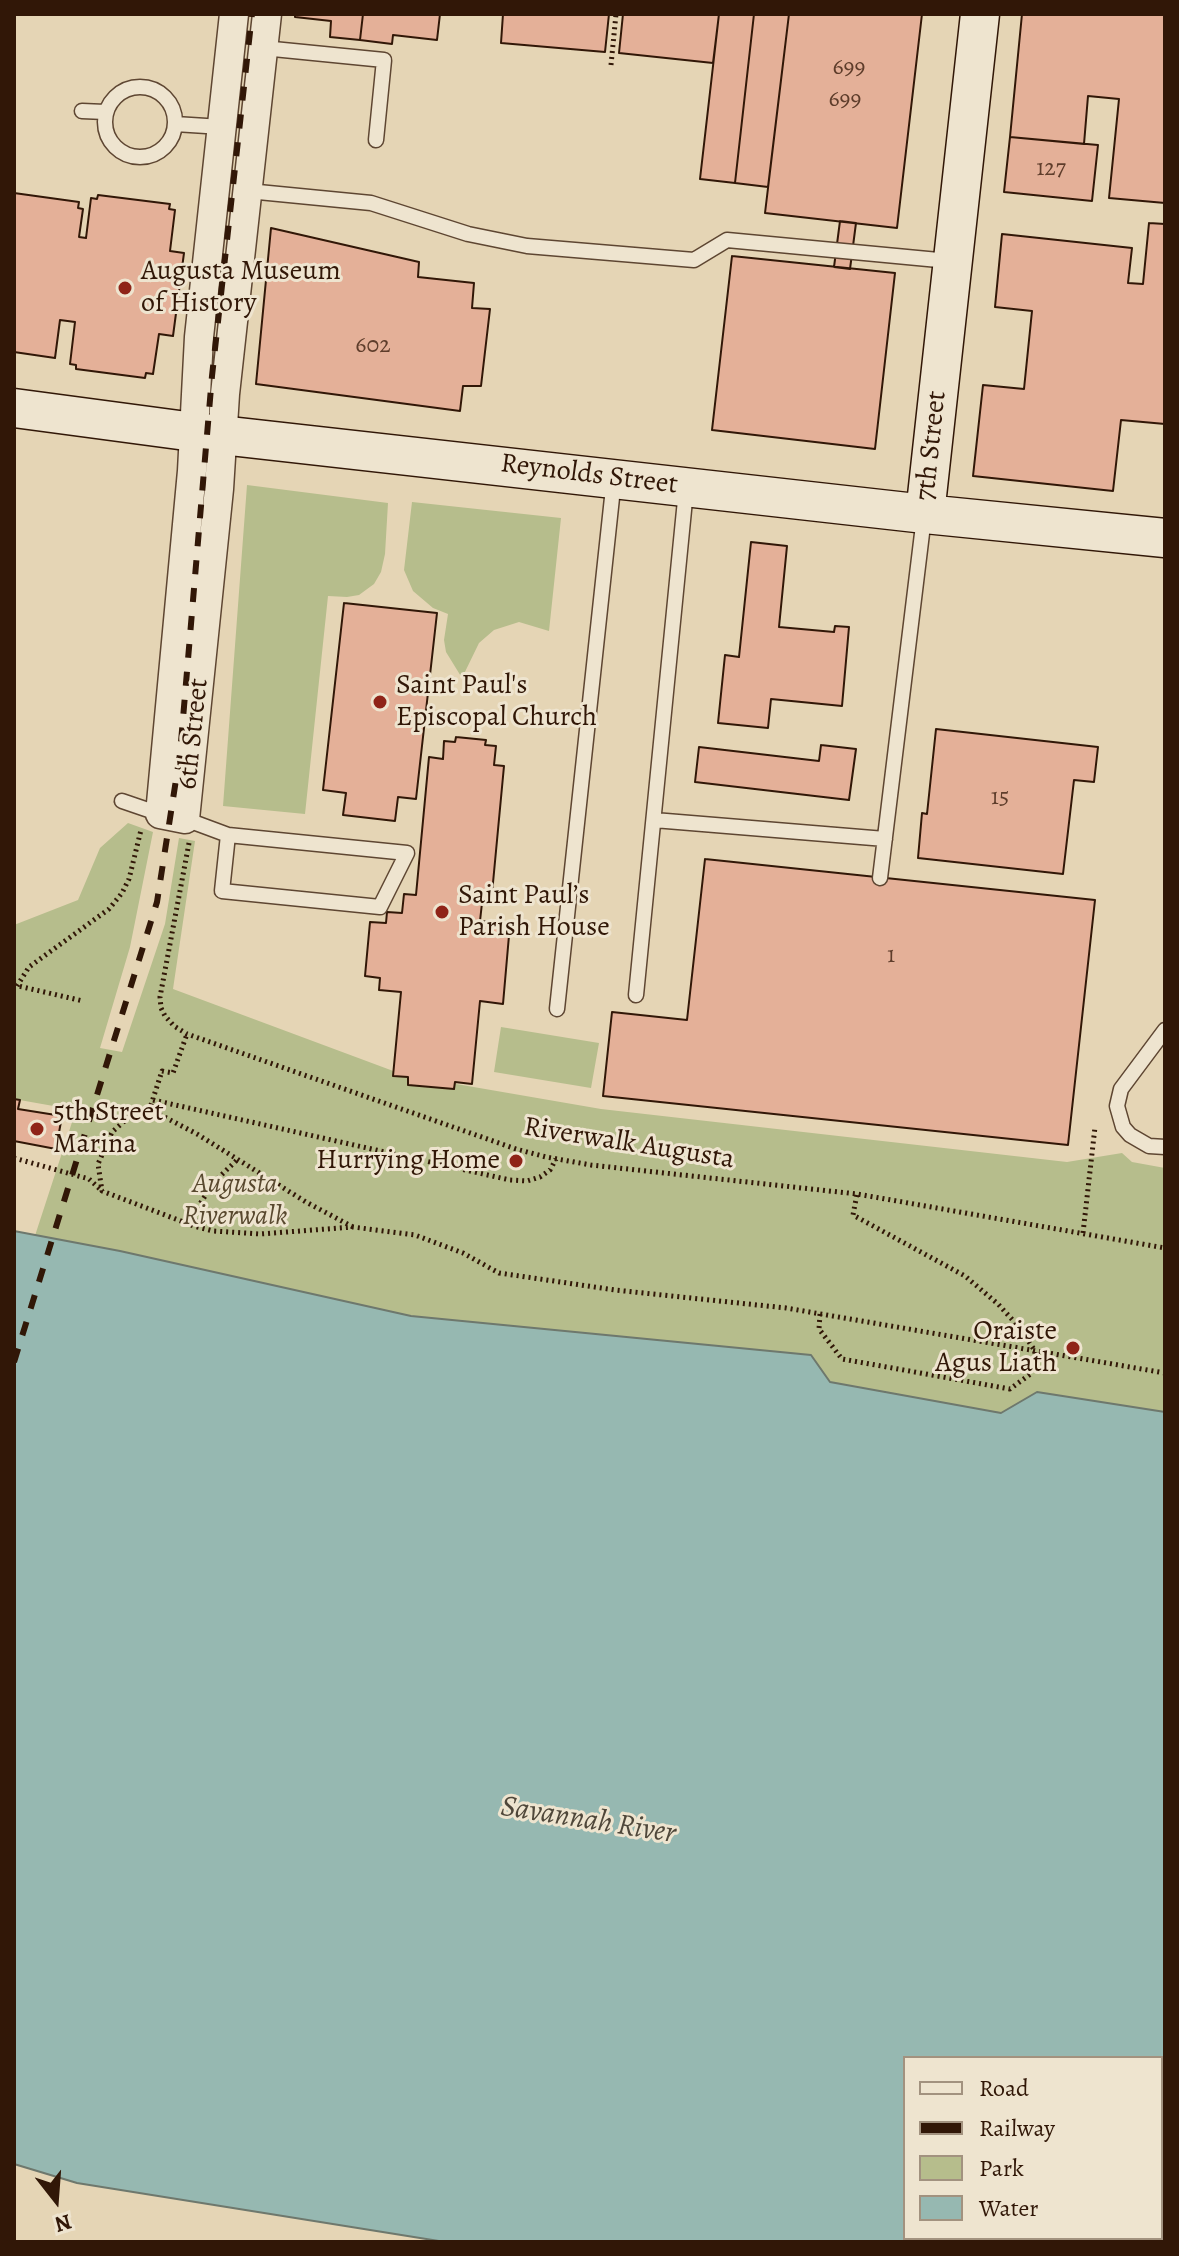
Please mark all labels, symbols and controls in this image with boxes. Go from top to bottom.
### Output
house number: 699 [833,54,865,82]
house number: 699 [829,86,861,114]
house number: 127 [1036,155,1066,183]
place label: Augusta Museum of History [141,255,341,321]
marker: Augusta Museum of History [116,279,134,297]
house number: 602 [355,332,391,360]
street label: 7th Street [910,389,954,503]
street label: Reynolds Street [499,447,679,503]
place label: Saint Paul's Episcopal Church [396,669,597,735]
street label: 6th Street [171,677,217,791]
marker: Saint Paul's Episcopal Church [371,693,389,711]
house number: 15 [991,784,1009,812]
place label: Saint Paul’s Parish House [458,879,610,945]
marker: Saint Paul’s Parish House [433,903,451,921]
house number: 1 [887,942,895,970]
place label: 5th Street Marina [53,1096,164,1162]
street label: Riverwalk Augusta [521,1111,737,1177]
marker: 5th Street Marina [28,1120,46,1138]
place label: Hurrying Home [316,1144,500,1178]
marker: Hurrying Home [507,1152,525,1170]
park label: Augusta Riverwalk [183,1168,287,1234]
place label: Oraiste Agus Liath [935,1315,1057,1381]
marker: Oraiste Agus Liath [1064,1339,1082,1357]
water label: Savannah River [498,1789,678,1853]
legend [903,2056,1163,2240]
text: Road [979,2072,1029,2104]
text: Railway [979,2112,1055,2144]
text: Park [979,2152,1024,2184]
north arrow [16,2160,96,2240]
text: Water [979,2192,1039,2224]
text: N [51,2206,75,2240]

